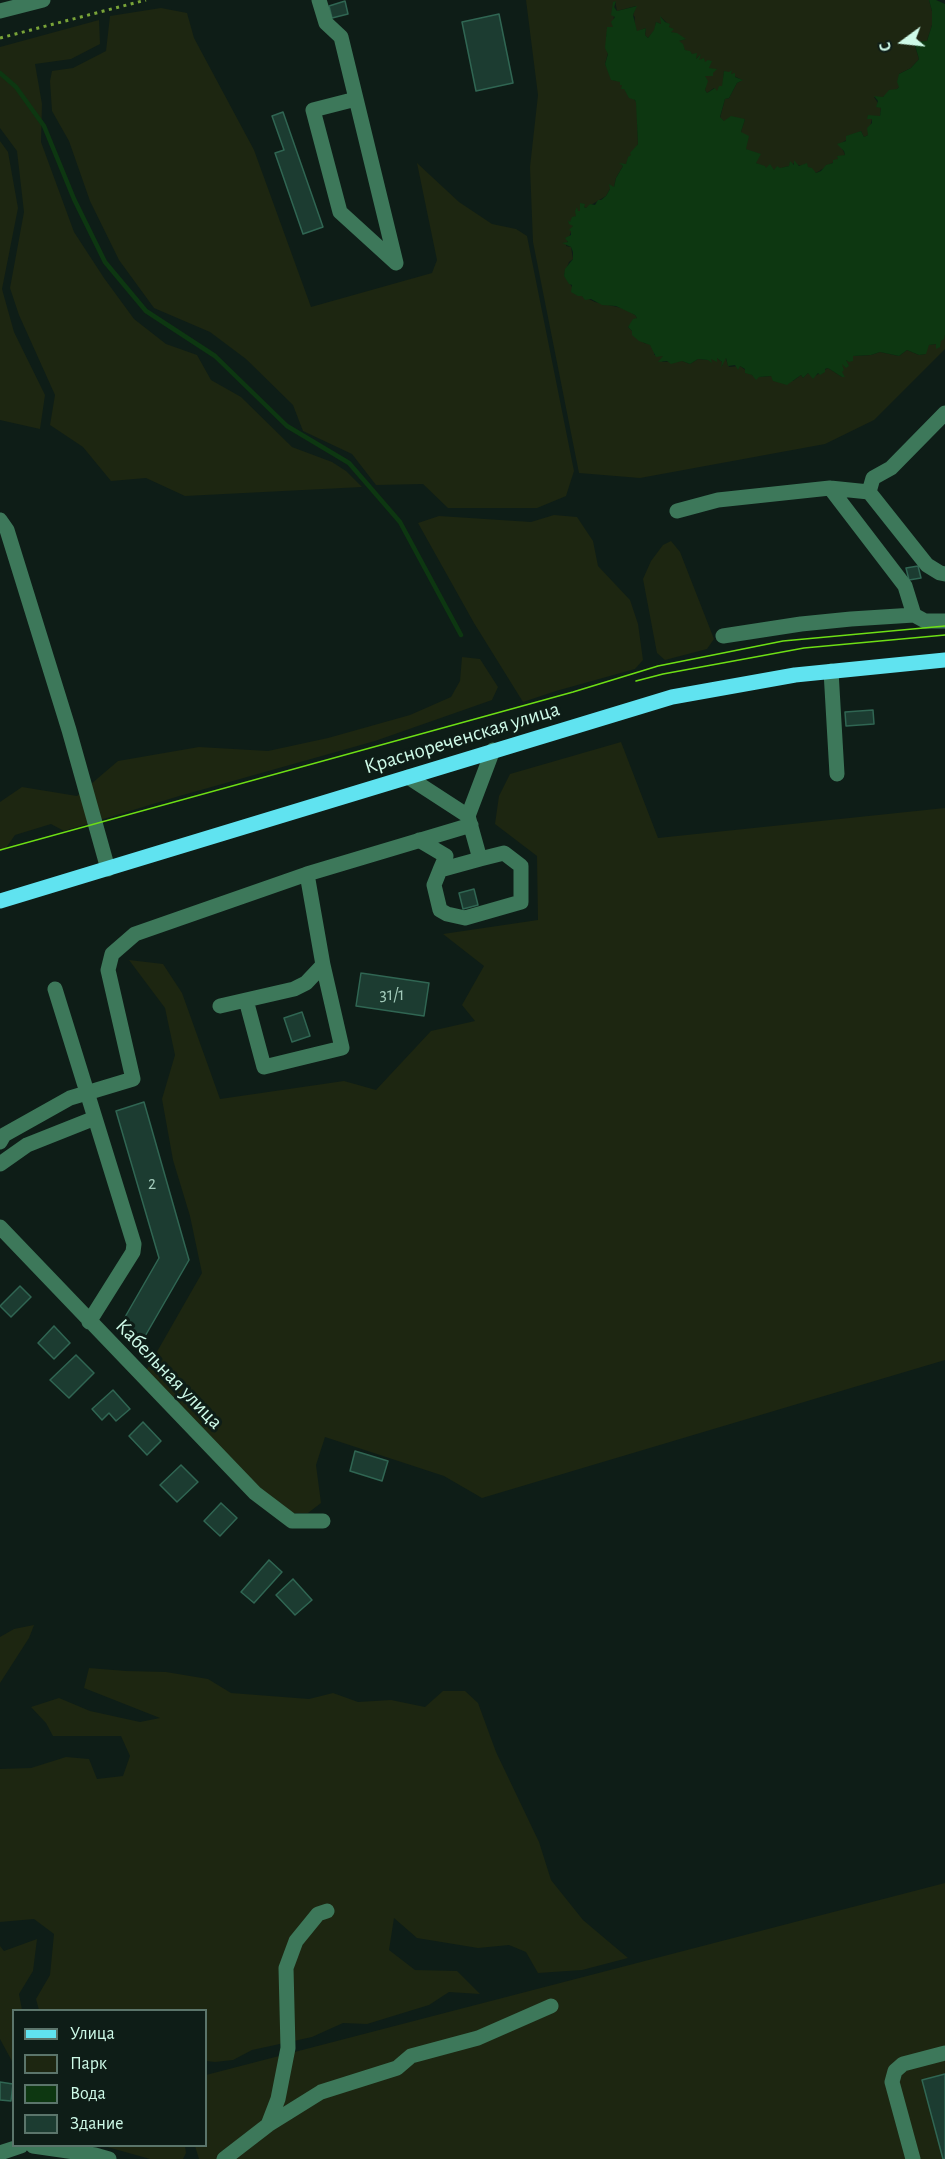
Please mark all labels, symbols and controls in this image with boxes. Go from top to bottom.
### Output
north arrow [873,12,933,72]
text: С [877,40,894,53]
street label: Краснореченская улица [361,696,563,780]
house number: 31/1 [380,984,404,1006]
house number: 2 [148,1173,156,1195]
street label: Кабельная улица [110,1314,228,1434]
legend [12,2009,207,2147]
text: Улица [70,2025,115,2043]
text: Парк [70,2055,107,2073]
text: Вода [70,2085,106,2103]
text: Здание [70,2115,124,2133]

